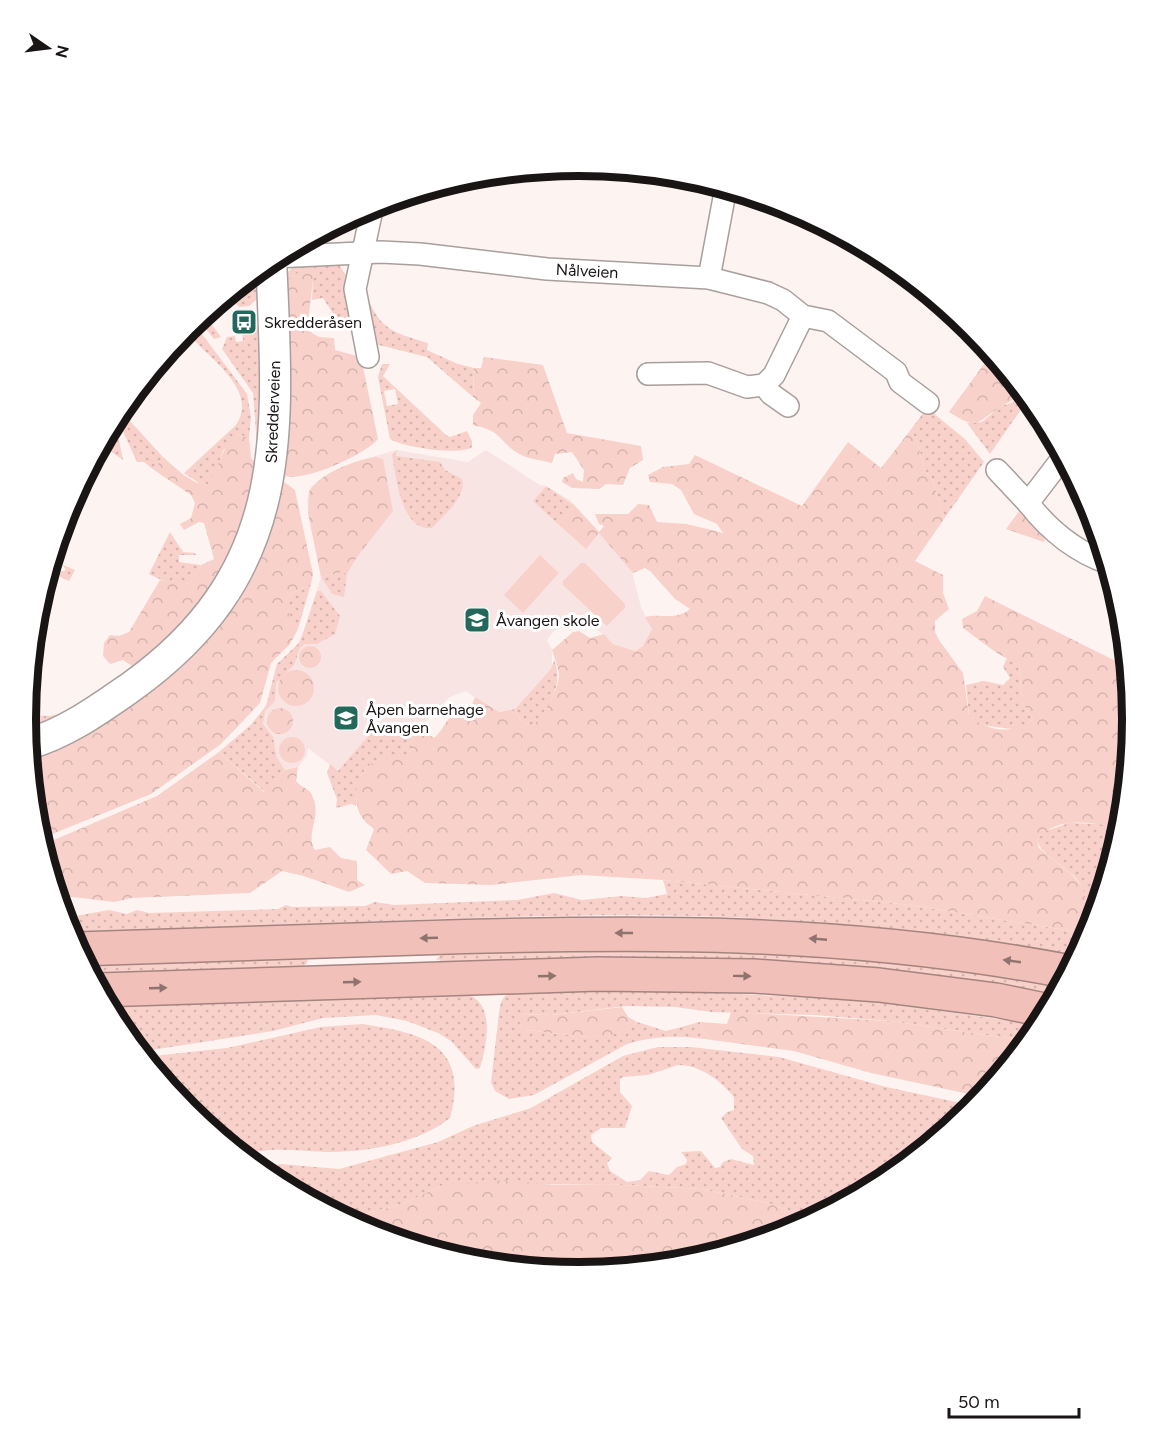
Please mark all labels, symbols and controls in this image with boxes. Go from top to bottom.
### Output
north arrow [18,18,78,78]
text: N [51,43,73,60]
street label: Nålveien [555,260,619,282]
bus stop icon: Skredderåsen [229,307,259,337]
place label: Skredderåsen [264,313,362,332]
street label: Skredderveien [262,360,284,464]
school or university icon: Åvangen skole [462,605,492,635]
place label: Åvangen skole [496,611,600,630]
place label: Åpen barnehage Åvangen [366,700,484,737]
school or university icon: Åpen barnehage Åvangen [331,703,361,733]
one-way arrow [614,928,633,938]
one-way arrow [419,933,438,942]
one-way arrow [809,934,828,944]
one-way arrow [1003,956,1022,965]
one-way arrow [538,971,557,980]
one-way arrow [733,971,752,981]
one-way arrow [343,977,362,986]
one-way arrow [148,983,167,993]
scale bar [949,1381,1080,1419]
text: 50 m [958,1391,1000,1413]

